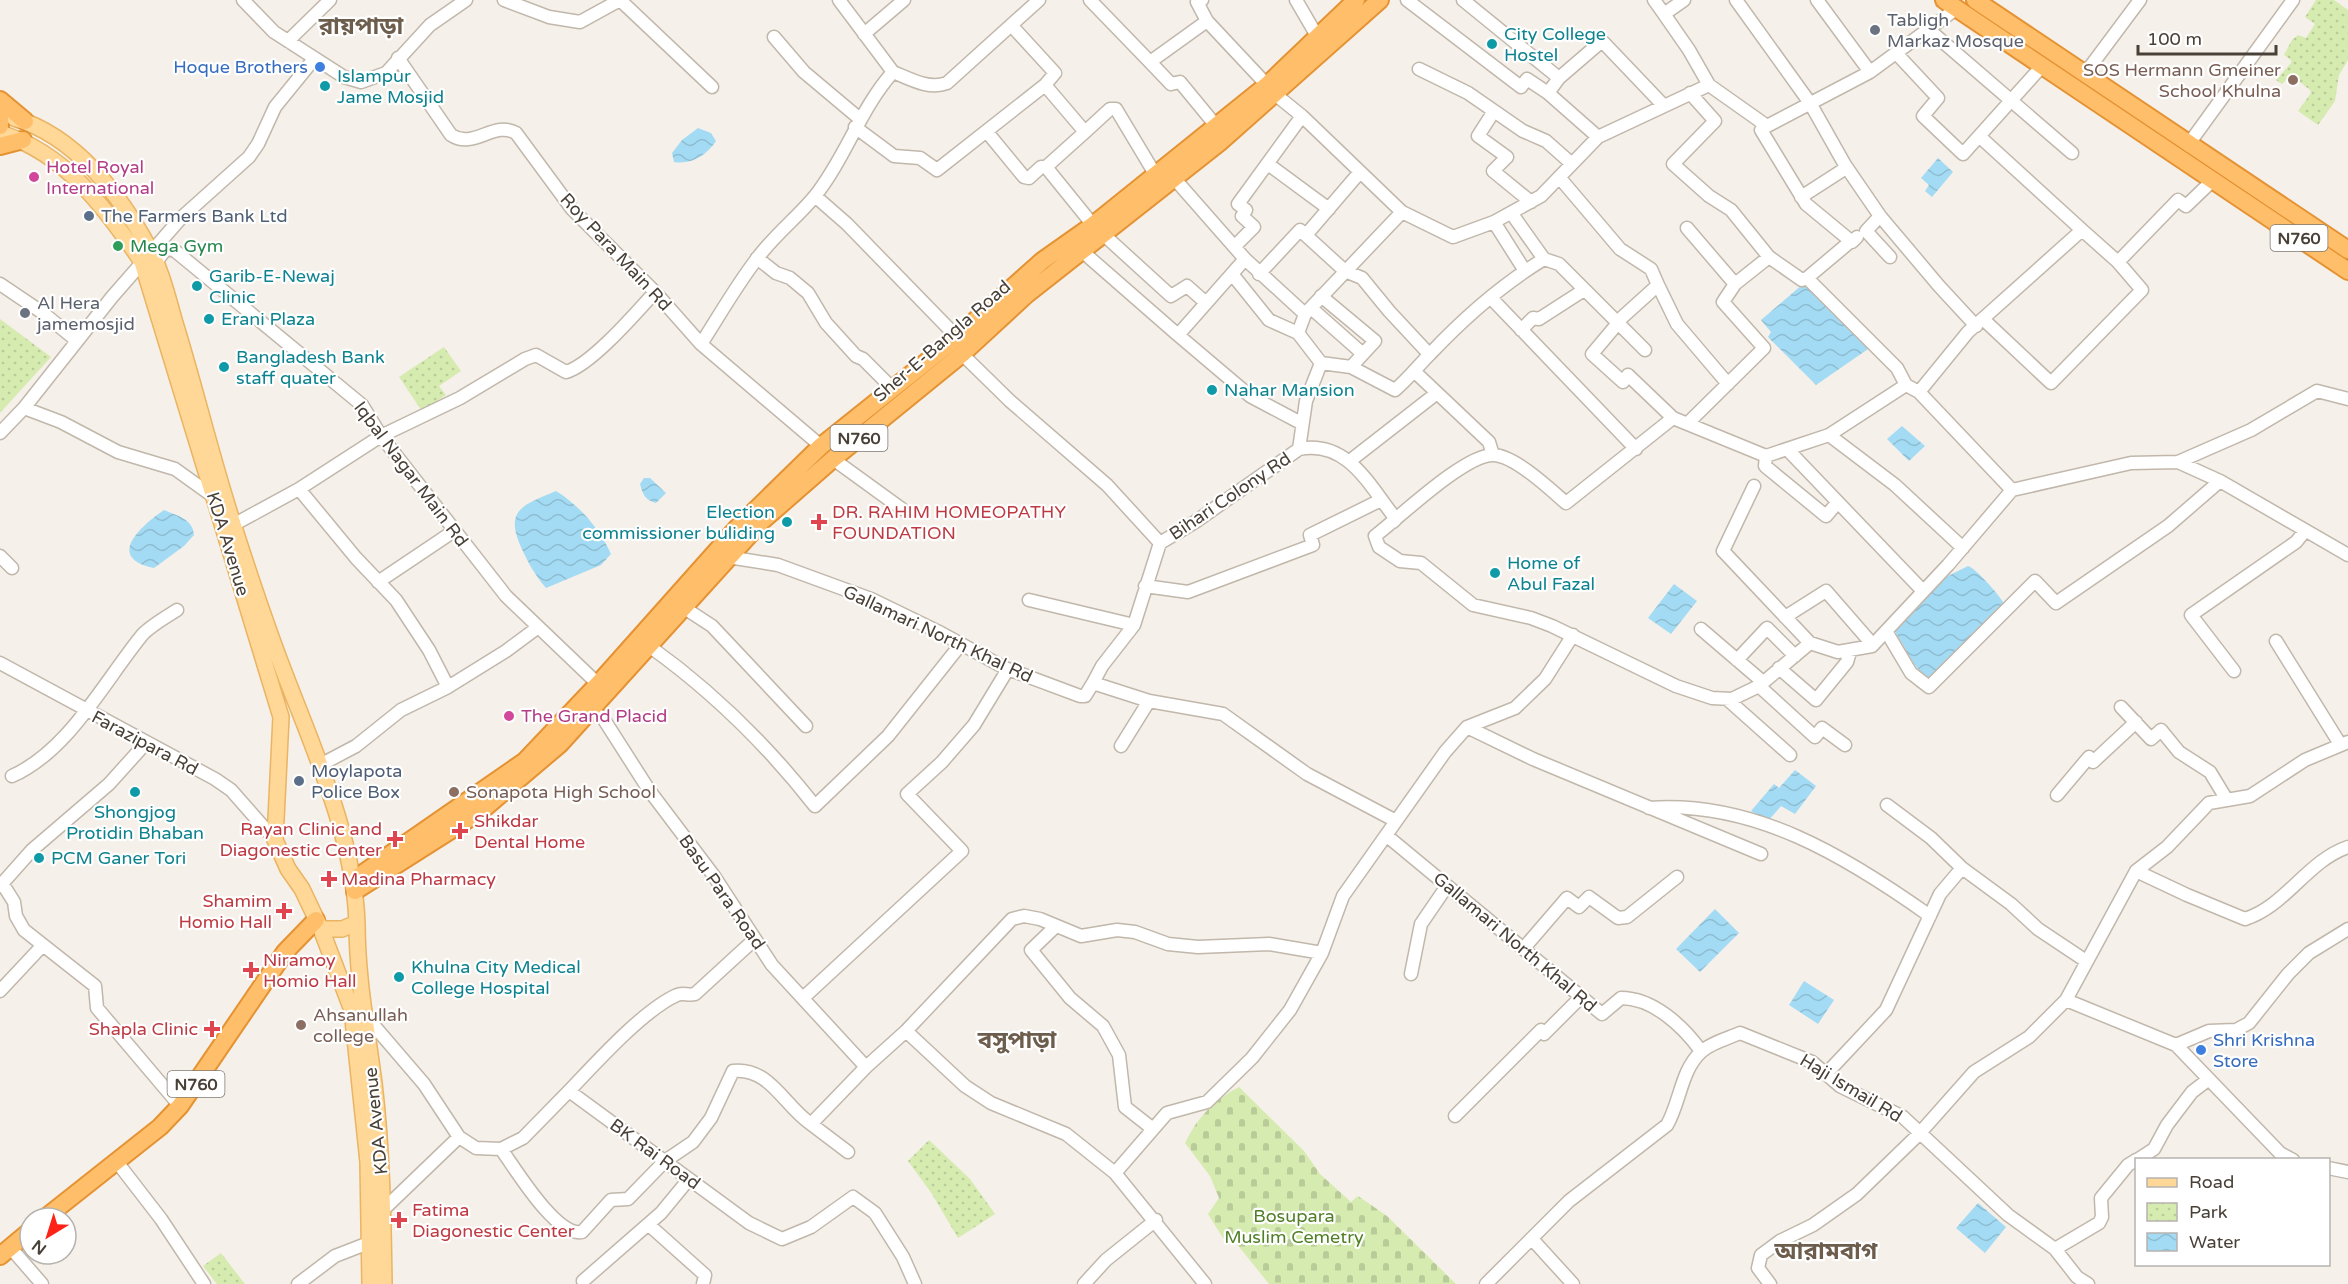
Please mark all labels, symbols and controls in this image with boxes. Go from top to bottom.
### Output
place label: Tabligh Markaz Mosque [1887,9,2024,52]
district label: রায়পাড়া [318,12,405,41]
scale bar [2138,18,2276,56]
place label: City College Hostel [1504,23,1606,66]
marker: Tabligh Markaz Mosque [1868,23,1882,37]
text: 100 m [2147,28,2202,50]
marker: City College Hostel [1485,37,1499,51]
place label: Hoque Brothers [173,56,308,78]
place label: SOS Hermann Gmeiner School Khulna [2083,59,2281,102]
marker: Hoque Brothers [313,60,327,74]
place label: Islampur Jame Mosjid [337,65,444,108]
marker: SOS Hermann Gmeiner School Khulna [2286,73,2300,87]
marker: Islampur Jame Mosjid [318,79,332,93]
place label: Hotel Royal International [46,156,154,199]
marker: Hotel Royal International [27,170,41,184]
street label: Roy Para Main Rd [556,188,676,316]
place label: The Farmers Bank Ltd [101,205,288,227]
marker: The Farmers Bank Ltd [82,209,96,223]
road number: N760 [2270,225,2328,251]
place label: Mega Gym [130,235,223,257]
marker: Mega Gym [111,239,125,253]
place label: Garib-E-Newaj Clinic [209,265,335,308]
street label: Sher-E-Bangla Road [869,275,1015,407]
marker: Garib-E-Newaj Clinic [190,279,204,293]
place label: Al Hera jamemosjid [36,292,135,335]
marker: Al Hera jamemosjid [18,306,32,320]
place label: Erani Plaza [221,308,315,330]
marker: Erani Plaza [202,312,216,326]
place label: Bangladesh Bank staff quater [236,346,385,389]
marker: Bangladesh Bank staff quater [217,360,231,374]
place label: Nahar Mansion [1224,379,1355,401]
marker: Nahar Mansion [1205,383,1219,397]
street label: Iqbal Nagar Main Rd [349,397,473,551]
road number: N760 [830,425,888,451]
street label: Bihari Colony Rd [1165,447,1295,545]
street label: KDA Avenue [202,489,254,599]
place label: Election commissioner buliding [582,501,775,544]
place label: DR. RAHIM HOMEOPATHY FOUNDATION [832,501,1066,544]
marker: DR. RAHIM HOMEOPATHY FOUNDATION [810,513,828,531]
marker: Election commissioner buliding [780,515,794,529]
place label: Home of Abul Fazal [1507,552,1595,595]
marker: Home of Abul Fazal [1488,566,1502,580]
street label: Gallamari North Khal Rd [840,580,1036,688]
place label: The Grand Placid [521,705,667,727]
street label: Farazipara Rd [88,706,202,780]
marker: The Grand Placid [502,709,516,723]
place label: Moylapota Police Box [311,760,402,803]
marker: Moylapota Police Box [292,774,306,788]
place label: Sonapota High School [466,781,656,803]
marker: Shongjog Protidin Bhaban [128,785,142,799]
marker: Sonapota High School [447,785,461,799]
place label: Shongjog Protidin Bhaban [66,801,204,844]
place label: Shikdar Dental Home [474,810,585,853]
place label: Rayan Clinic and Diagonestic Center [219,818,382,861]
marker: Shikdar Dental Home [451,822,469,840]
marker: Rayan Clinic and Diagonestic Center [386,830,404,848]
street label: Basu Para Road [674,830,770,954]
place label: PCM Ganer Tori [51,847,186,869]
marker: PCM Ganer Tori [32,851,46,865]
street label: Gallamari North Khal Rd [1429,867,1601,1017]
place label: Madina Pharmacy [341,868,496,890]
marker: Madina Pharmacy [322,872,336,886]
place label: Shamim Homio Hall [178,890,272,933]
marker: Shamim Homio Hall [277,904,291,918]
place label: Niramoy Homio Hall [263,949,357,992]
place label: Khulna City Medical College Hospital [411,956,581,999]
marker: Niramoy Homio Hall [244,963,258,977]
marker: Khulna City Medical College Hospital [392,970,406,984]
place label: Ahsanullah college [313,1004,408,1047]
place label: Shapla Clinic [89,1018,198,1040]
marker: Ahsanullah college [294,1018,308,1032]
marker: Shapla Clinic [203,1020,221,1038]
district label: বসুপাড়া [977,1026,1057,1055]
place label: Shri Krishna Store [2213,1029,2315,1072]
marker: Shri Krishna Store [2194,1043,2208,1057]
street label: Haji Ismail Rd [1796,1049,1906,1127]
street label: KDA Avenue [359,1066,393,1176]
road number: N760 [168,1071,224,1097]
street label: BK Rai Road [605,1114,705,1194]
legend [2135,1158,2330,1266]
text: Road [2189,1171,2234,1193]
place label: Fatima Diagonestic Center [412,1199,575,1242]
text: Park [2189,1201,2228,1223]
park label: Bosupara Muslim Cemetry [1224,1205,1364,1248]
north arrow [18,1206,78,1266]
marker: Fatima Diagonestic Center [390,1211,408,1229]
text: Water [2189,1231,2240,1253]
text: N [28,1235,51,1259]
district label: আরামবাগ [1774,1237,1878,1266]

